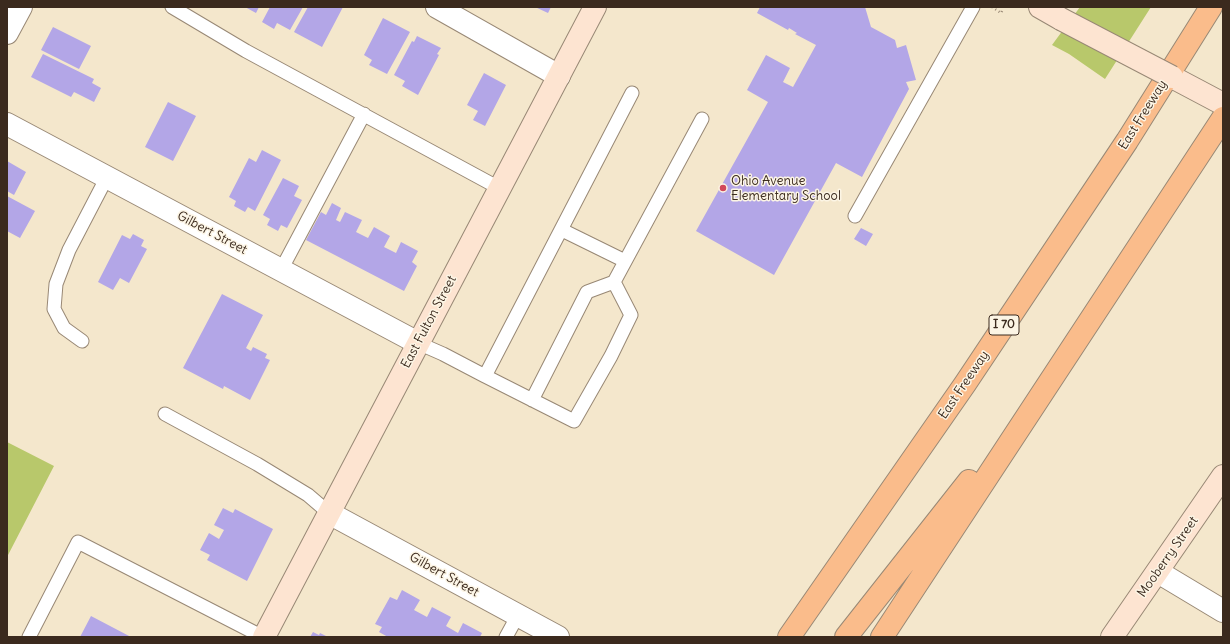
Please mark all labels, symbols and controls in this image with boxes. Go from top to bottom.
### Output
street label: East Freeway [1115,77,1171,153]
place label: Ohio Avenue Elementary School [731,173,841,204]
marker: Ohio Avenue Elementary School [718,183,728,193]
street label: Gilbert Street [174,208,250,258]
street label: East Fulton Street [398,273,460,371]
road number: I 70 [989,315,1019,335]
street label: East Freeway [935,348,993,422]
street label: Mooberry Street [1134,514,1202,600]
street label: Gilbert Street [407,550,481,600]

